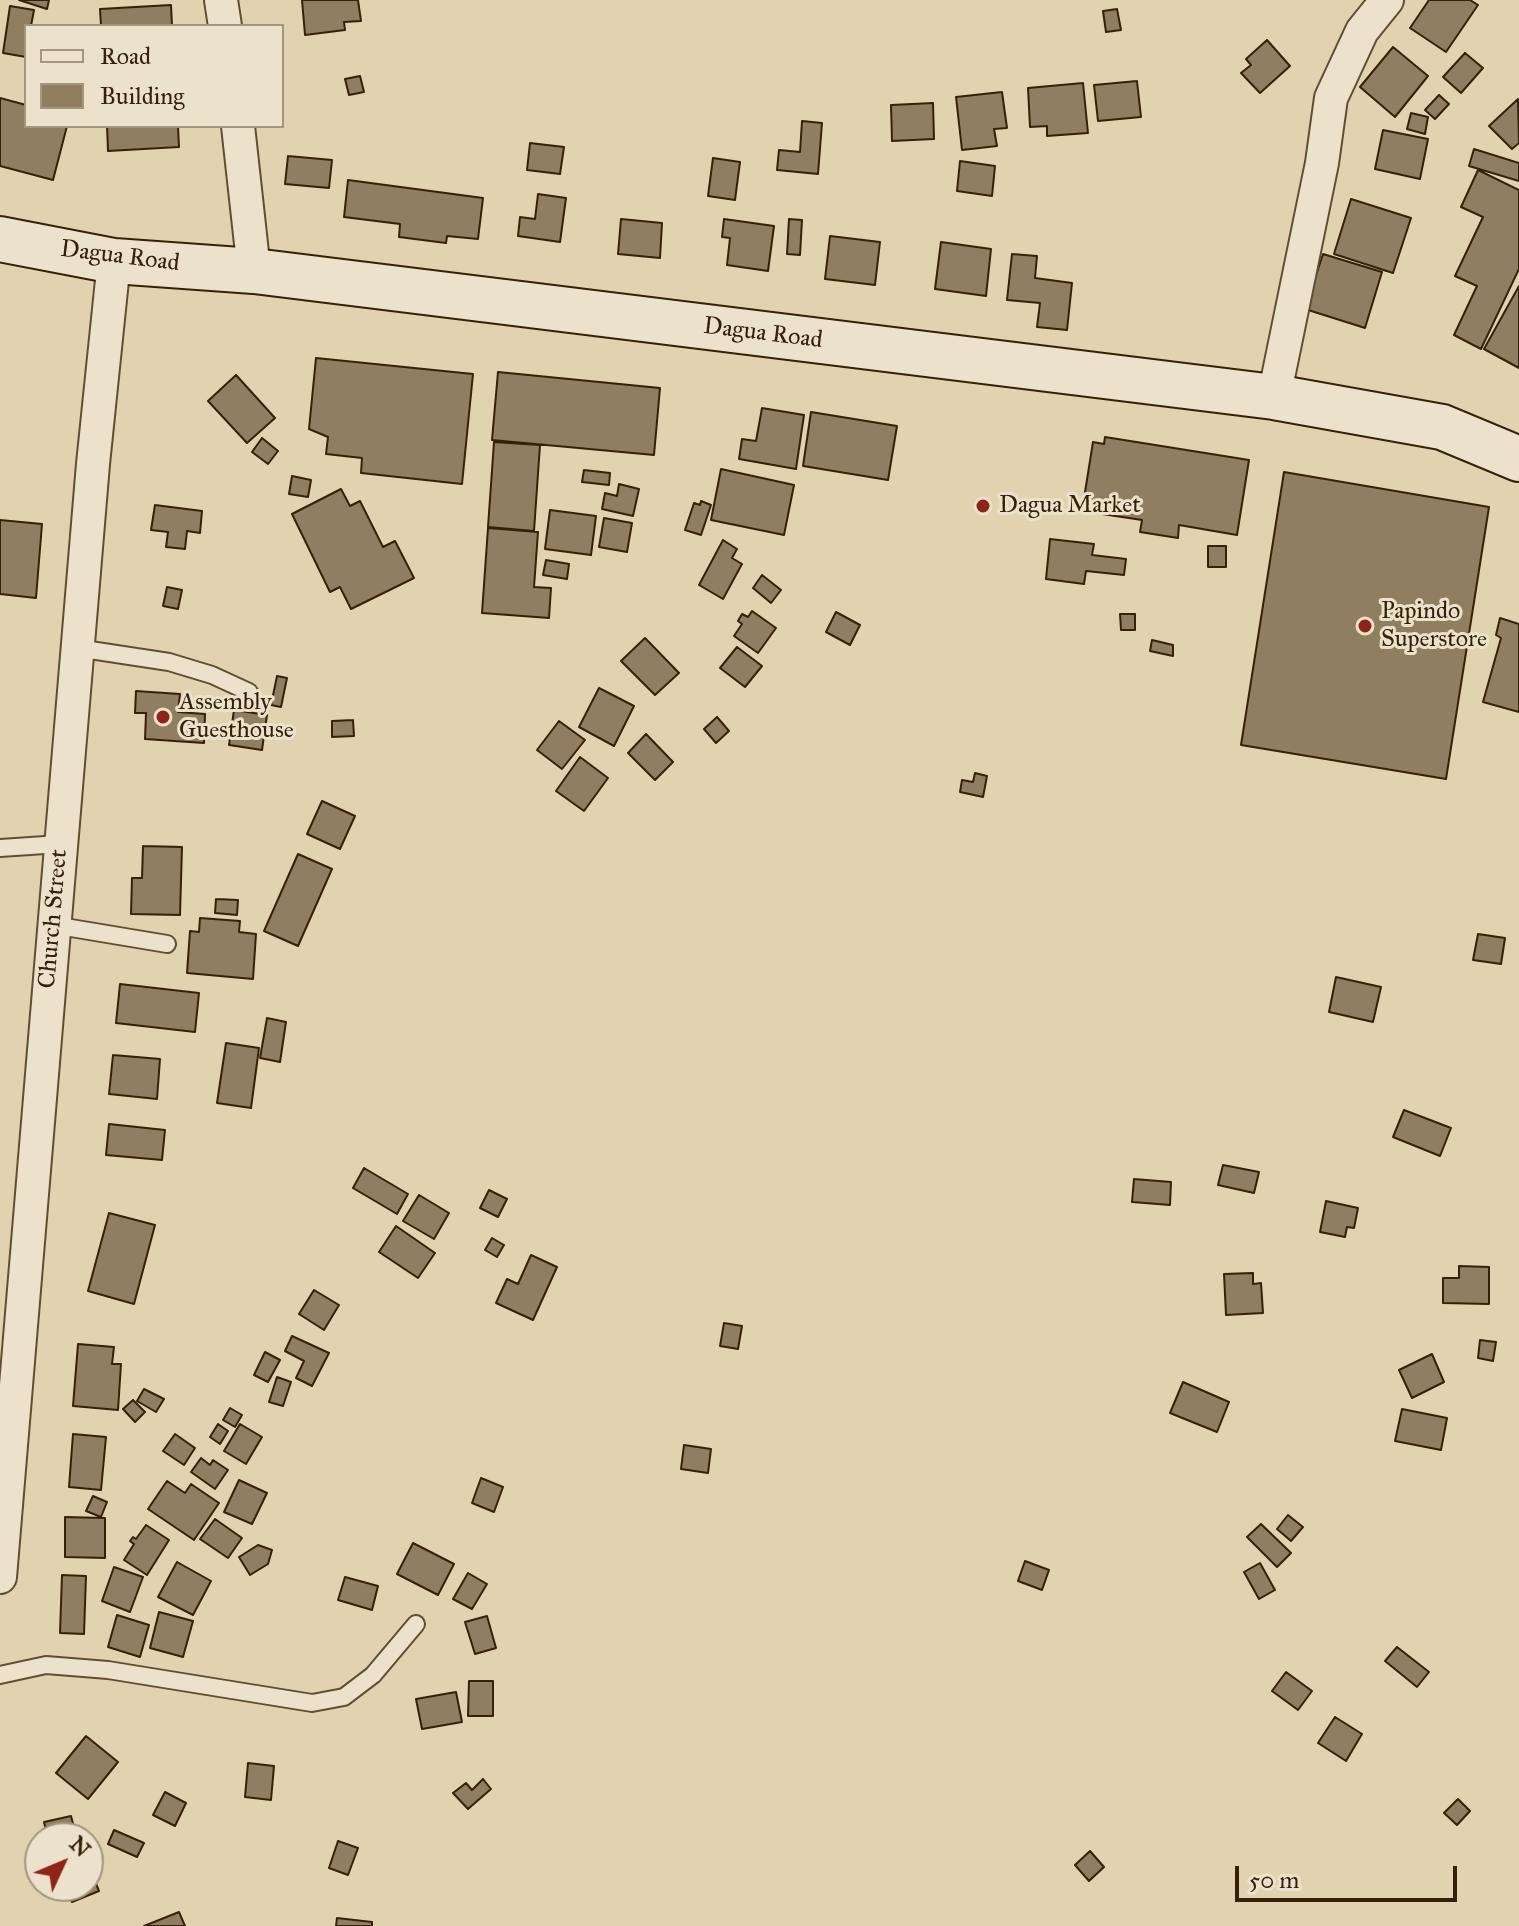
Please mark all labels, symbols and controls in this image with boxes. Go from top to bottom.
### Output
legend [24,24,284,128]
text: Road [100,41,151,71]
text: Building [100,81,185,111]
street label: Dagua Road [59,235,181,279]
street label: Dagua Road [702,312,824,356]
place label: Dagua Market [999,492,1141,520]
marker: Dagua Market [974,497,992,515]
place label: Papindo Superstore [1381,598,1487,654]
marker: Papindo Superstore [1356,617,1374,635]
place label: Assembly Guesthouse [179,689,294,745]
marker: Assembly Guesthouse [154,708,172,726]
street label: Church Street [34,848,74,990]
north arrow [24,1822,104,1902]
text: N [64,1830,96,1862]
scale bar [1239,1850,1461,1900]
text: 50 m [1249,1865,1299,1895]

